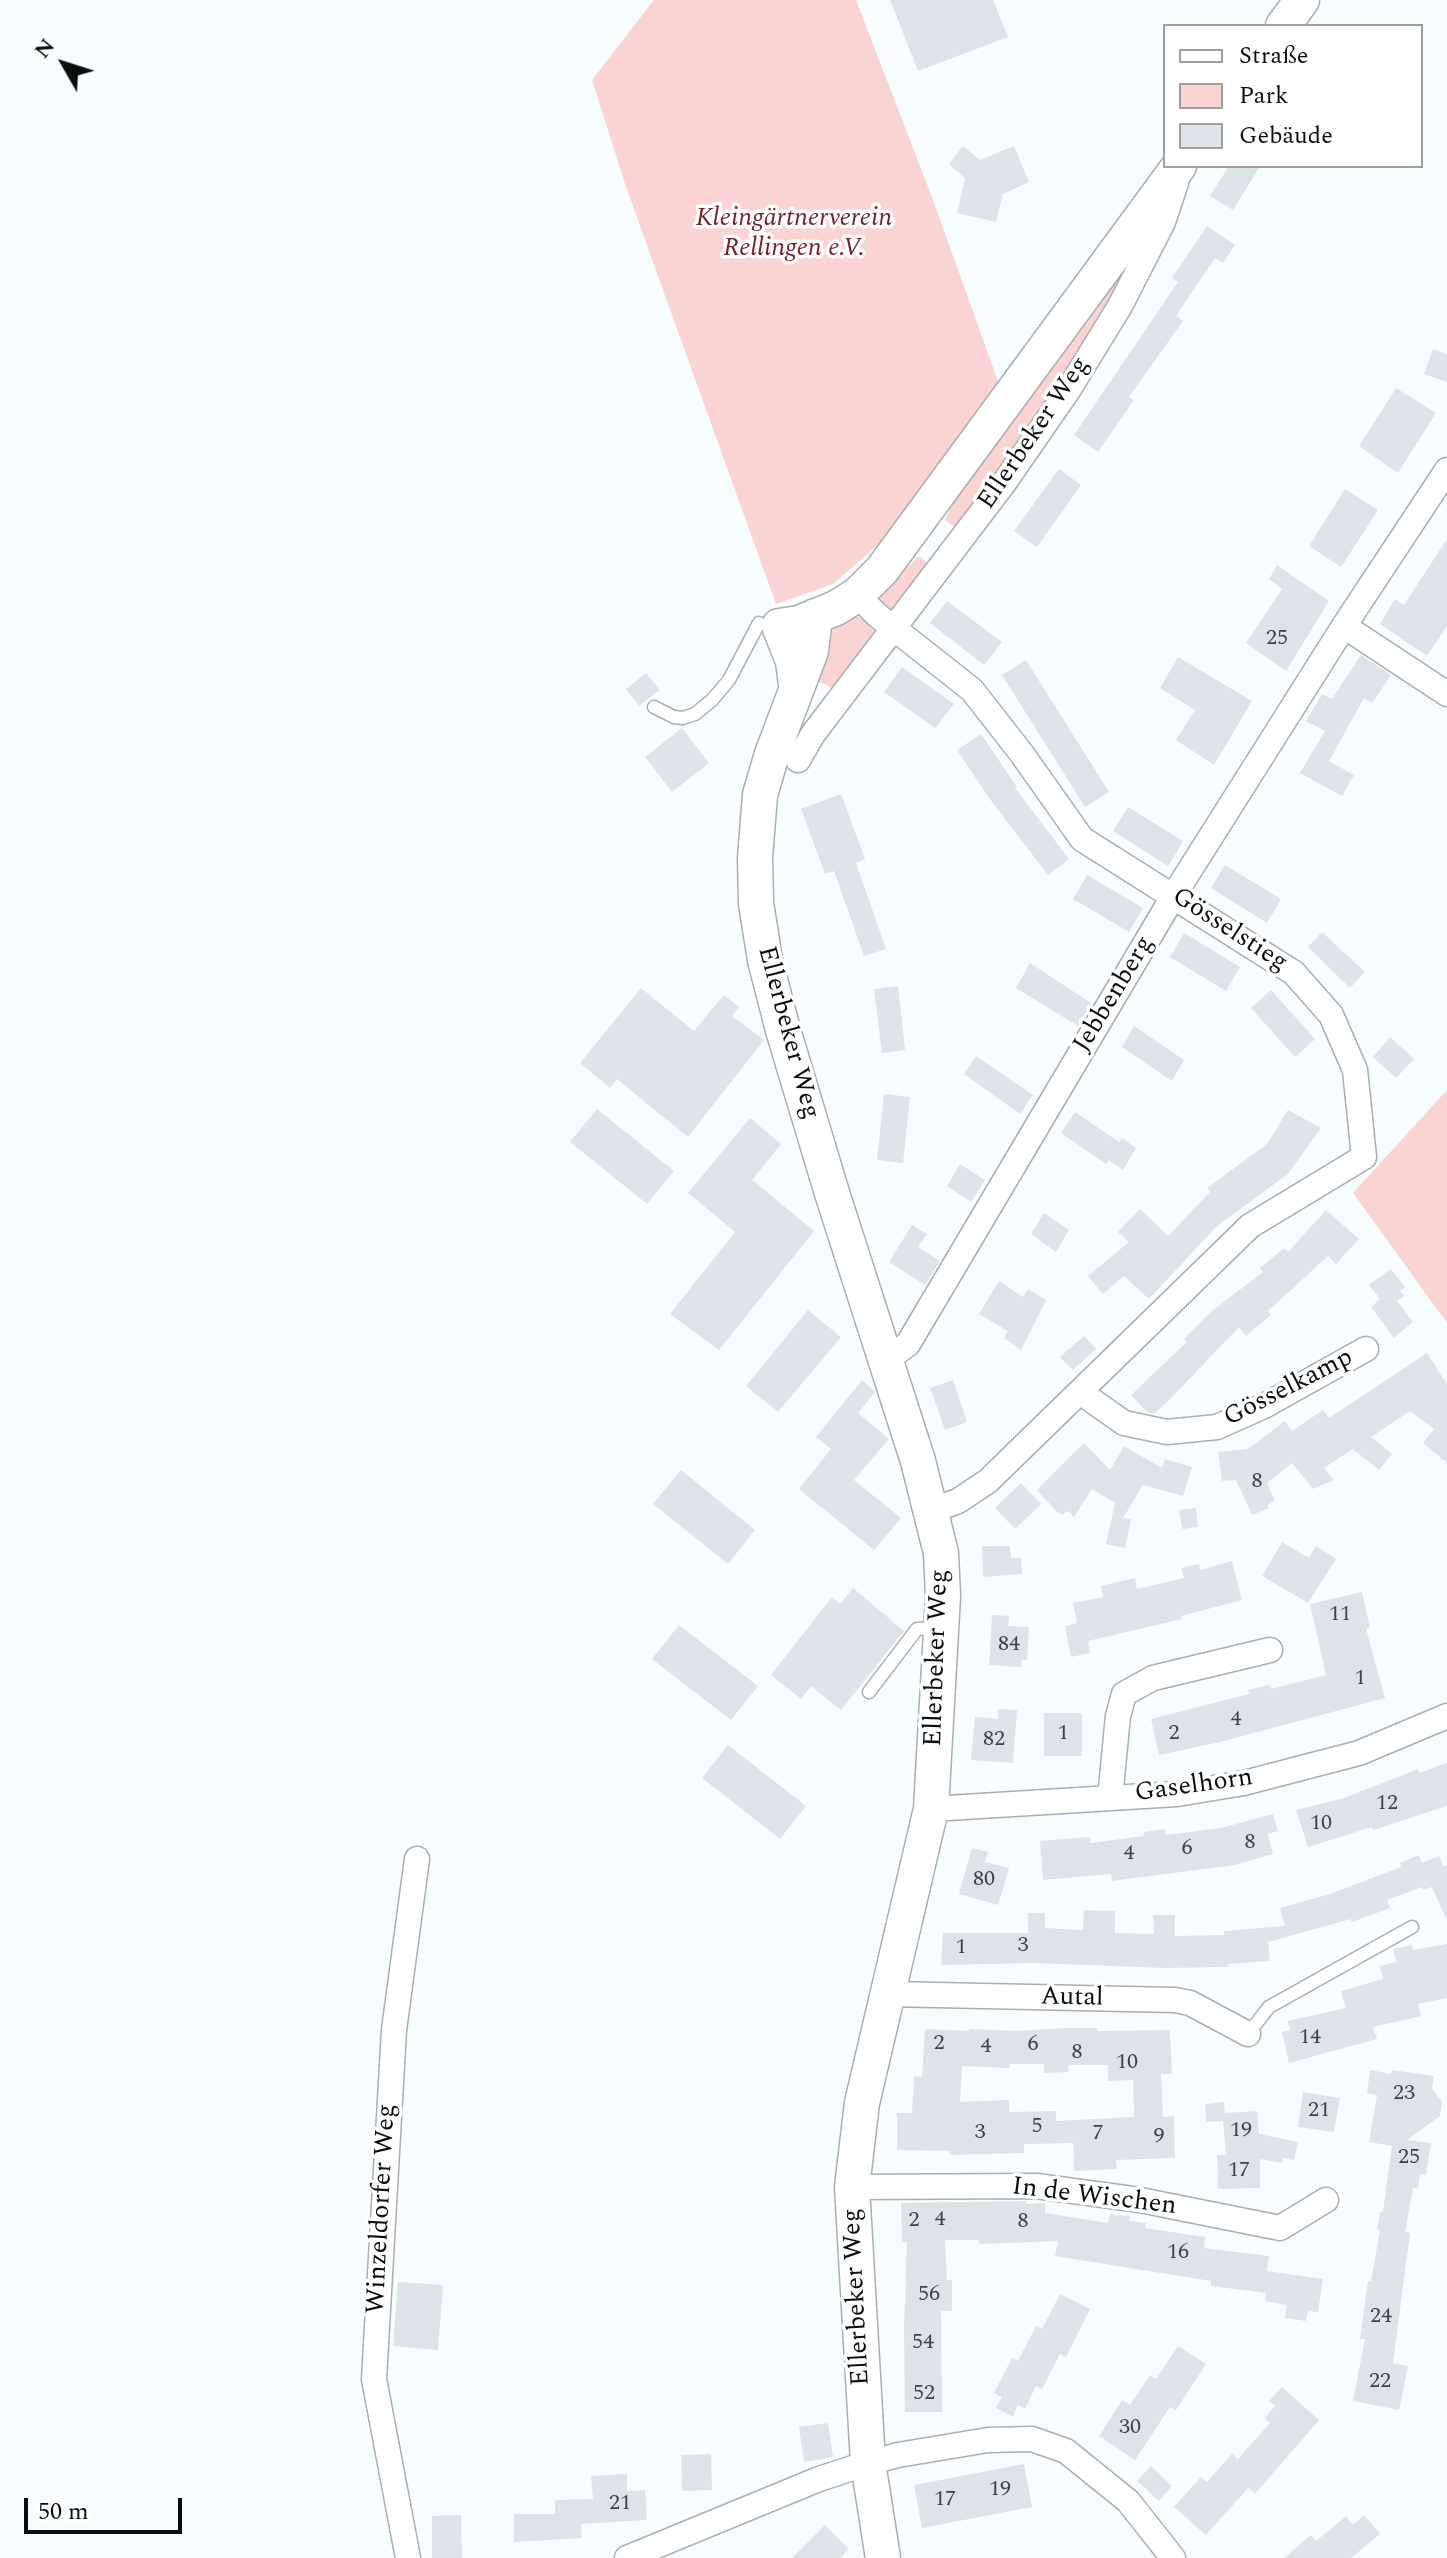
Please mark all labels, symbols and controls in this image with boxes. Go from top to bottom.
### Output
north arrow [24,24,104,104]
legend [1163,24,1423,168]
text: N [26,31,63,66]
text: Straße [1239,38,1308,74]
text: Park [1239,78,1289,114]
text: Gebäude [1239,118,1333,154]
park label: Kleingärtnerverein Rellingen e.V. [696,204,892,266]
street label: Ellerbeker Weg [972,352,1098,516]
house number: 25 [1266,627,1288,653]
street label: Gösselstieg [1165,882,1293,980]
street label: Jebbenberg [1068,931,1162,1059]
street label: Ellerbeker Weg [749,943,825,1123]
street label: Gösselkamp [1219,1343,1359,1435]
house number: 8 [1252,1470,1262,1496]
street label: Ellerbeker Weg [919,1569,957,1747]
house number: 11 [1329,1603,1351,1629]
house number: 84 [998,1633,1020,1659]
house number: 1 [1355,1667,1365,1693]
house number: 4 [1231,1708,1241,1734]
house number: 1 [1058,1722,1068,1748]
house number: 2 [1169,1722,1179,1748]
house number: 82 [983,1728,1005,1754]
street label: Gaselhorn [1133,1763,1255,1811]
house number: 12 [1376,1792,1398,1818]
house number: 10 [1310,1812,1332,1838]
house number: 8 [1245,1831,1255,1857]
house number: 6 [1182,1837,1192,1863]
house number: 4 [1124,1842,1134,1868]
house number: 80 [973,1868,995,1894]
house number: 3 [1018,1934,1028,1960]
house number: 1 [956,1936,966,1962]
street label: Autal [1040,1983,1104,2015]
house number: 14 [1299,2026,1321,2052]
house number: 2 [934,2032,944,2058]
house number: 6 [1028,2033,1038,2059]
house number: 4 [981,2035,991,2061]
house number: 8 [1072,2041,1082,2067]
house number: 10 [1116,2051,1138,2077]
house number: 23 [1393,2082,1415,2108]
house number: 21 [1308,2099,1330,2125]
street label: Winzeldorfer Weg [362,2103,404,2315]
house number: 5 [1032,2115,1042,2141]
house number: 19 [1230,2119,1252,2145]
house number: 3 [975,2121,985,2147]
house number: 7 [1093,2122,1103,2148]
house number: 9 [1154,2125,1164,2151]
house number: 25 [1398,2146,1420,2172]
house number: 17 [1228,2159,1250,2185]
street label: In de Wischen [1010,2172,1178,2224]
street label: Ellerbeker Weg [838,2208,878,2386]
house number: 4 [935,2208,945,2234]
house number: 2 [909,2209,919,2235]
house number: 8 [1018,2210,1028,2236]
house number: 16 [1167,2241,1189,2267]
house number: 56 [918,2283,940,2309]
house number: 24 [1370,2305,1392,2331]
house number: 54 [912,2331,934,2357]
house number: 22 [1369,2370,1391,2396]
house number: 52 [913,2382,935,2408]
house number: 30 [1119,2416,1141,2442]
house number: 19 [989,2478,1011,2504]
scale bar [28,2482,186,2532]
house number: 17 [934,2488,956,2514]
house number: 21 [609,2492,631,2518]
text: 50 m [38,2494,89,2530]

